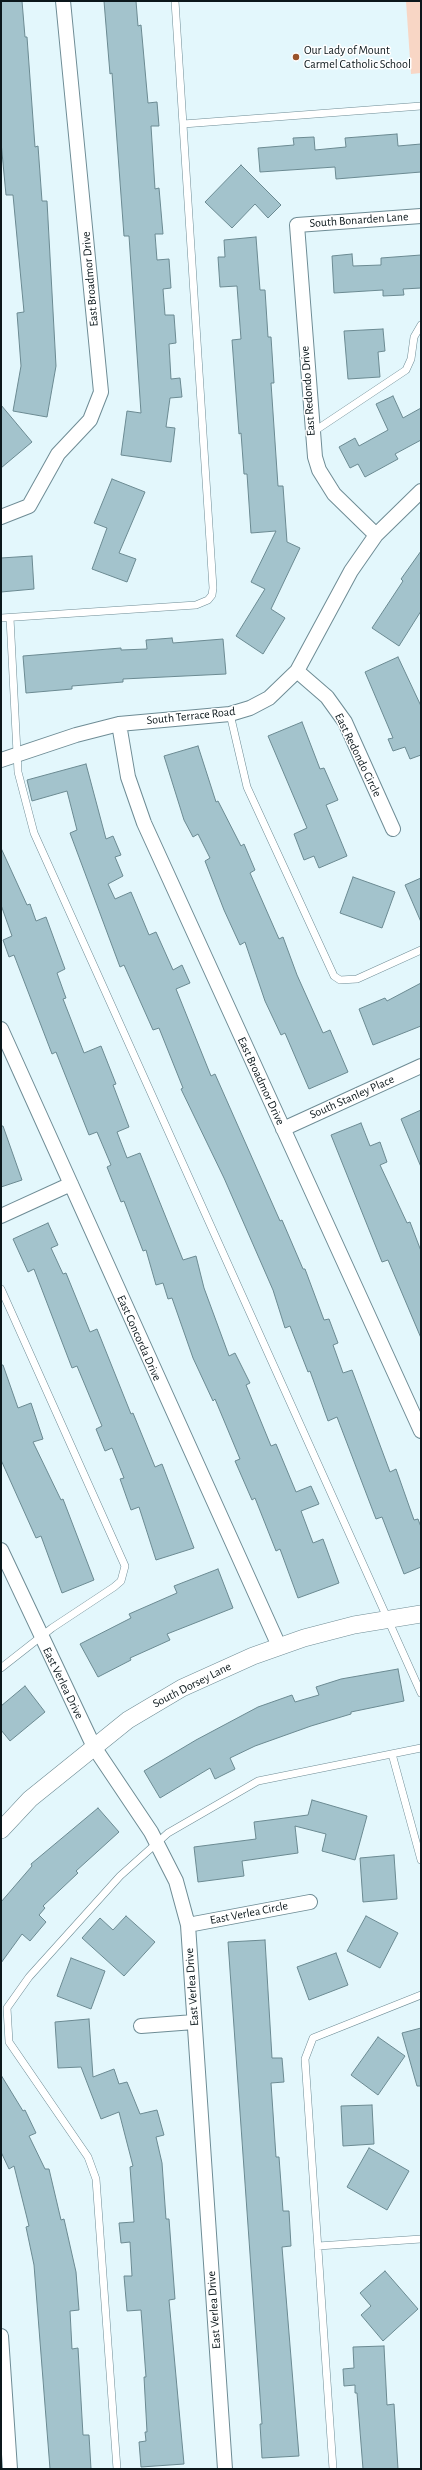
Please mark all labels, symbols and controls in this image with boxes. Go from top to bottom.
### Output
place label: Our Lady of Mount Carmel Catholic School [304,43,411,71]
marker: Our Lady of Mount Carmel Catholic School [291,52,301,62]
street label: South Bonarden Lane [309,209,409,231]
street label: East Broadmor Drive [79,231,101,327]
street label: East Redondo Drive [298,345,318,437]
street label: South Terrace Road [146,704,236,728]
street label: East Redondo Circle [331,711,385,799]
street label: East Broadmor Drive [234,1035,288,1127]
street label: South Stanley Place [307,1072,397,1122]
street label: East Concorda Drive [114,1293,164,1383]
street label: East Verlea Drive [39,1645,87,1721]
street label: South Dorsey Lane [150,1659,234,1711]
street label: East Verlea Circle [209,1898,289,1928]
street label: East Verlea Drive [182,1948,202,2026]
street label: East Verlea Drive [204,2271,224,2349]

